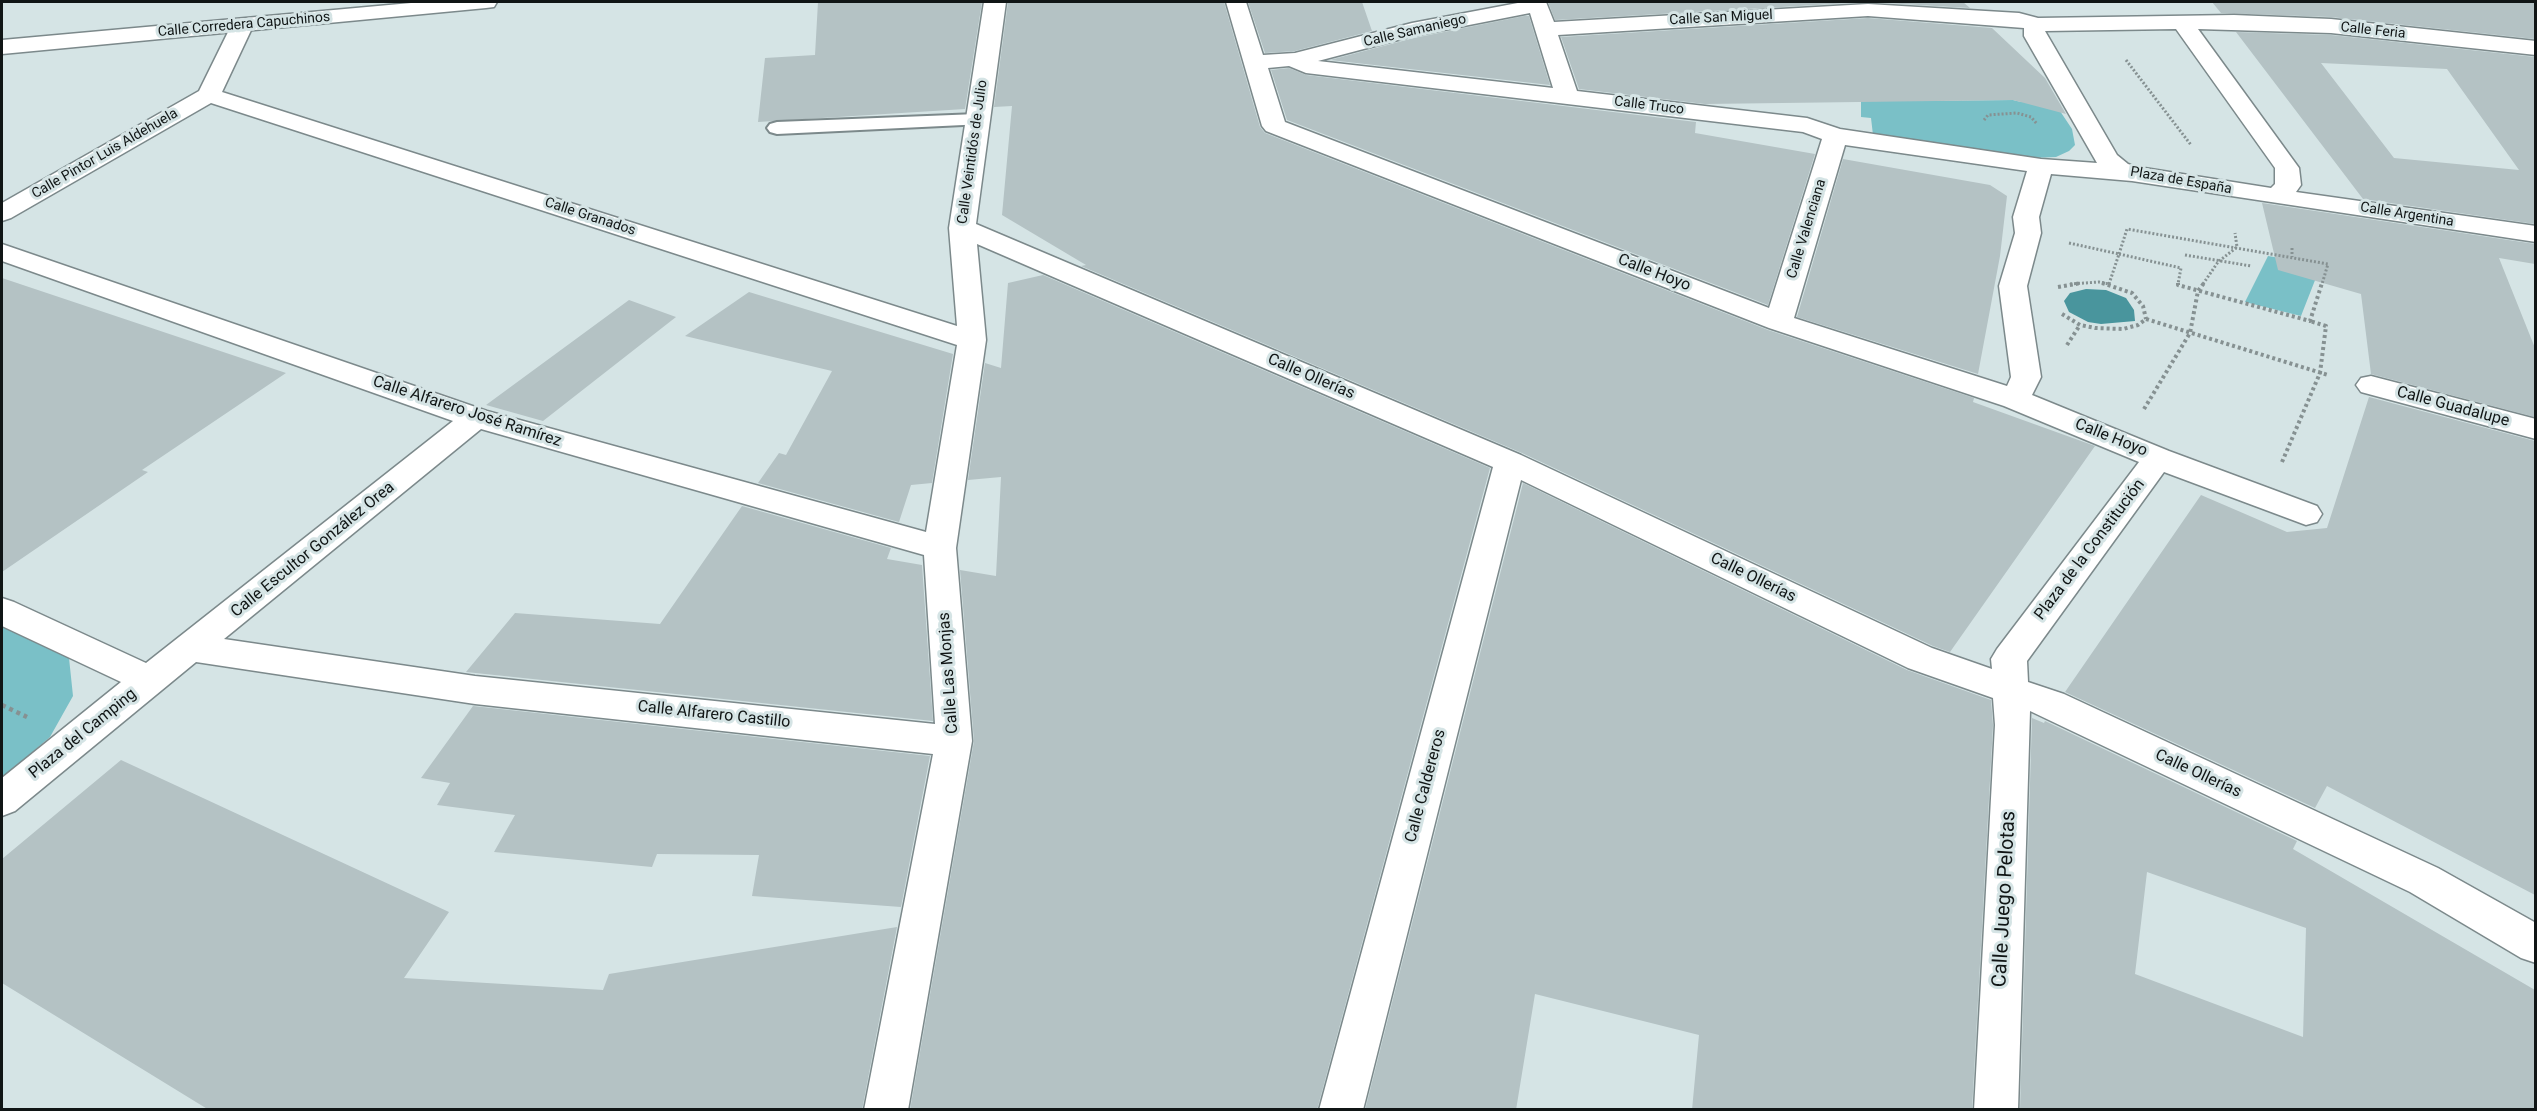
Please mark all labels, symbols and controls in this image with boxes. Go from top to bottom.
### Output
street label: Calle San Miguel [1669,7,1773,29]
street label: Calle Corredera Capuchinos [157,9,331,41]
street label: Calle Samaniego [1362,11,1468,51]
street label: Calle Feria [2340,19,2406,43]
street label: Calle Veintidós de Julio [955,79,991,225]
street label: Calle Truco [1613,93,1685,119]
street label: Calle Pintor Luis Aldehuela [29,105,181,203]
street label: Plaza de España [2129,164,2233,198]
street label: Calle Valenciana [1784,177,1830,281]
street label: Calle Granados [542,194,638,240]
street label: Calle Argentina [2359,199,2455,231]
street label: Calle Hoyo [1615,250,1693,296]
street label: Calle Ollerías [1264,350,1358,404]
street label: Calle Alfarero José Ramírez [370,372,564,452]
street label: Calle Guadalupe [2395,383,2511,431]
street label: Calle Hoyo [2072,415,2150,461]
street label: Plaza de la Constitución [2031,476,2149,624]
street label: Calle Escultor González Orea [227,478,399,622]
street label: Calle Ollerías [1707,549,1799,607]
street label: Calle Las Monjas [935,612,963,734]
street label: Plaza del Camping [25,685,141,783]
street label: Calle Alfarero Castillo [637,697,791,733]
street label: Calle Caldereros [1402,727,1450,845]
street label: Calle Ollerías [2152,746,2244,802]
street label: Calle Juego Pelotas [1988,810,2022,988]

